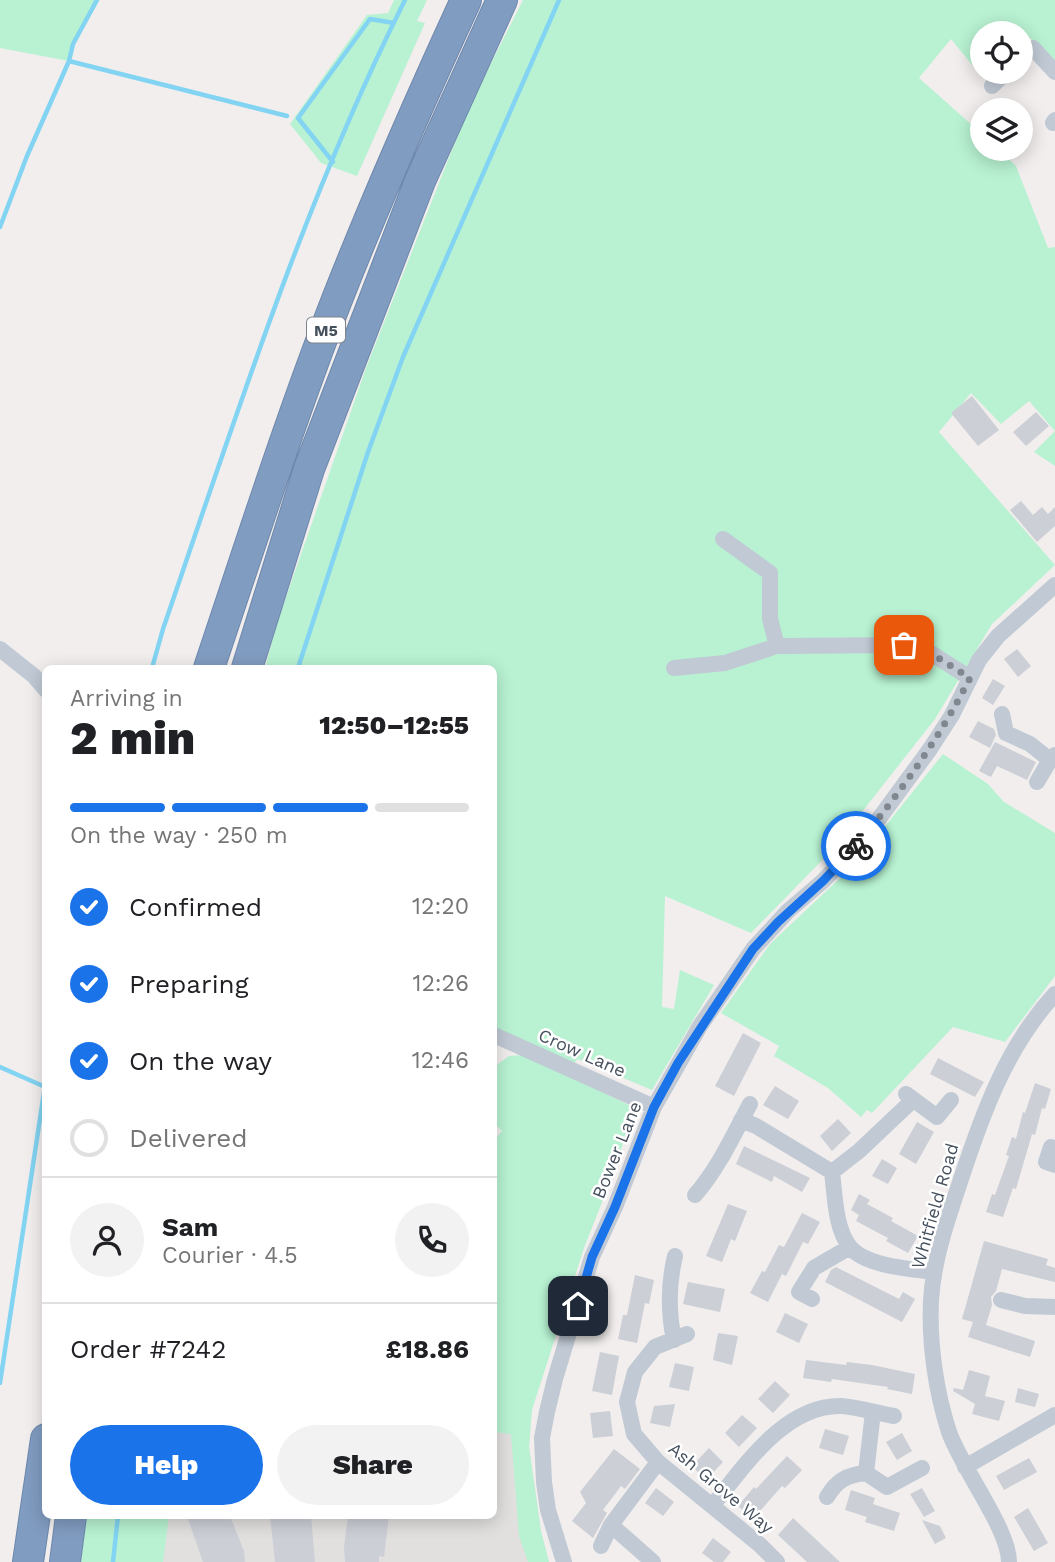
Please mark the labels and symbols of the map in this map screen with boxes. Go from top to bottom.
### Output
road number: M5 [307,318,345,342]
pin [874,615,934,675]
courier [821,811,891,881]
street label: Crow Lane [535,1024,629,1081]
street label: Bower Lane [588,1098,646,1201]
street label: Whitfield Road [907,1141,962,1271]
pin [548,1276,608,1336]
street label: Ash Grove Way [665,1438,779,1538]

